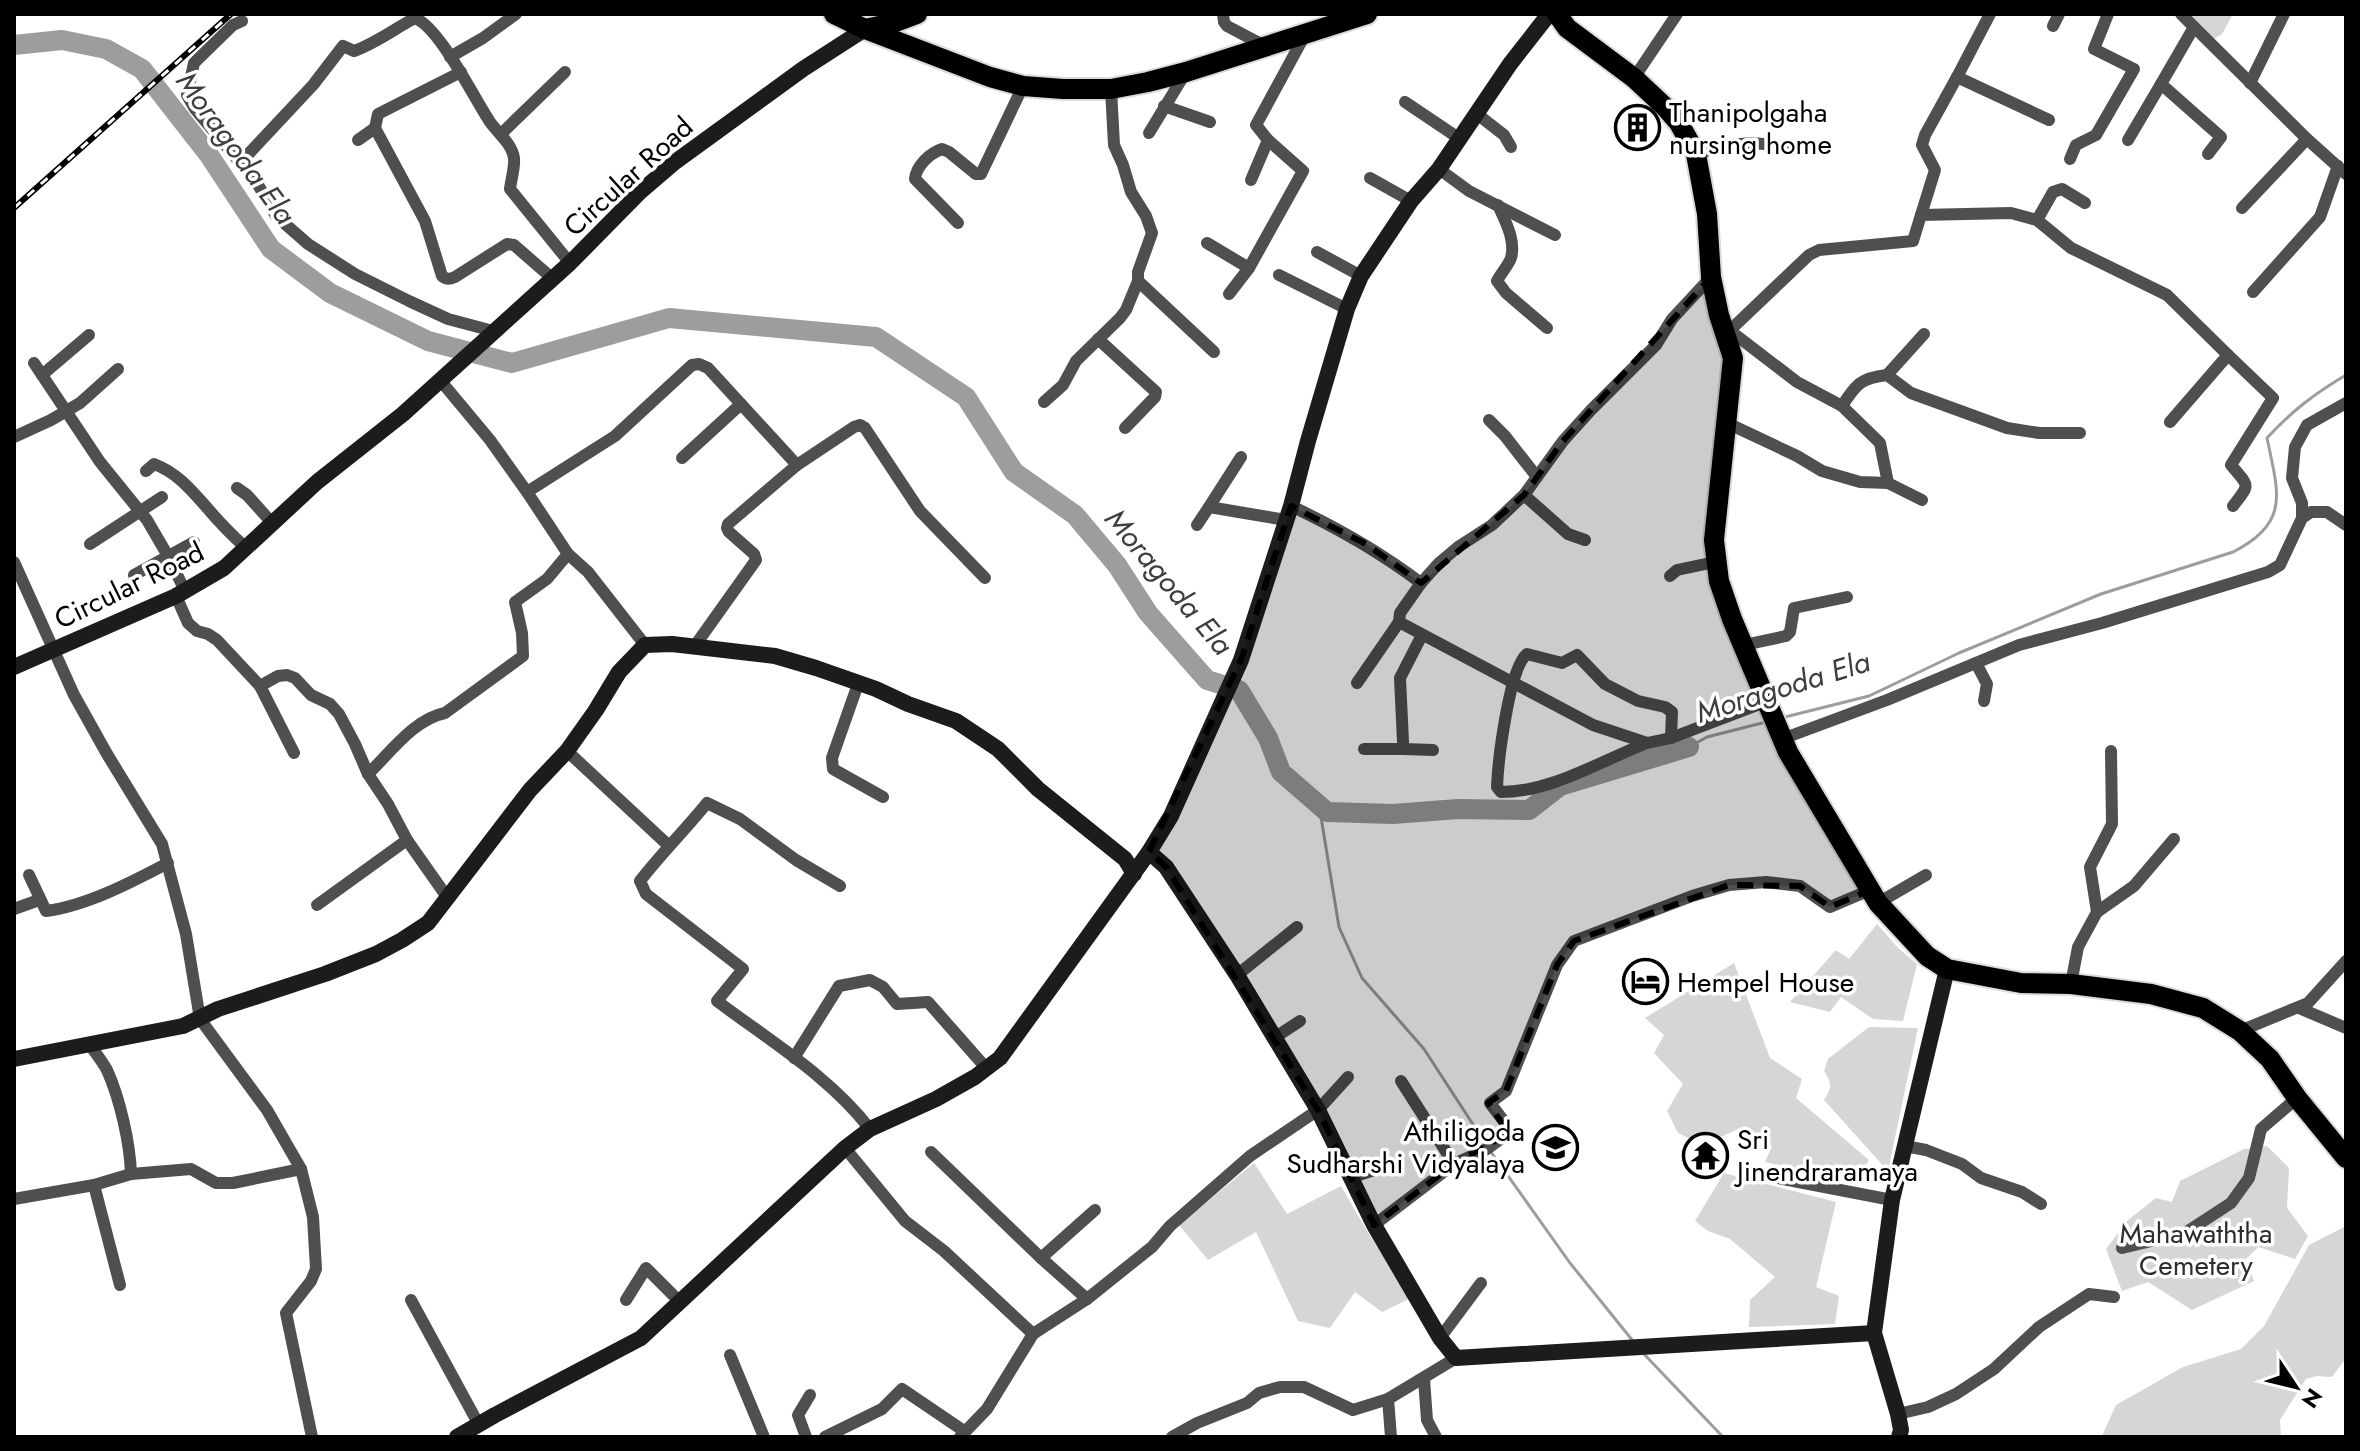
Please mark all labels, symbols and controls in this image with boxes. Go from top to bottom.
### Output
water label: Moragoda Ela [166,62,307,234]
place label: Thanipolgaha nursing home [1669,92,1832,165]
building icon: Thanipolgaha nursing home [1614,104,1662,152]
street label: Circular Road [554,107,702,246]
water label: Moragoda Ela [1095,499,1244,665]
street label: Circular Road [47,532,211,639]
water label: Moragoda Ela [1690,640,1876,733]
hotel icon: Hempel House [1622,958,1670,1006]
place label: Hempel House [1677,962,1854,1003]
place label: Athiligoda Sudharshi Vidyalaya [1286,1111,1525,1184]
place label: Sri Jinendraramaya [1733,1119,1918,1192]
school or university icon: Athiligoda Sudharshi Vidyalaya [1532,1123,1580,1171]
temple icon: Sri Jinendraramaya [1682,1131,1730,1179]
park label: Mahawaththa Cemetery [2120,1213,2273,1286]
north arrow [2256,1347,2336,1427]
text: N [2294,1382,2330,1415]

